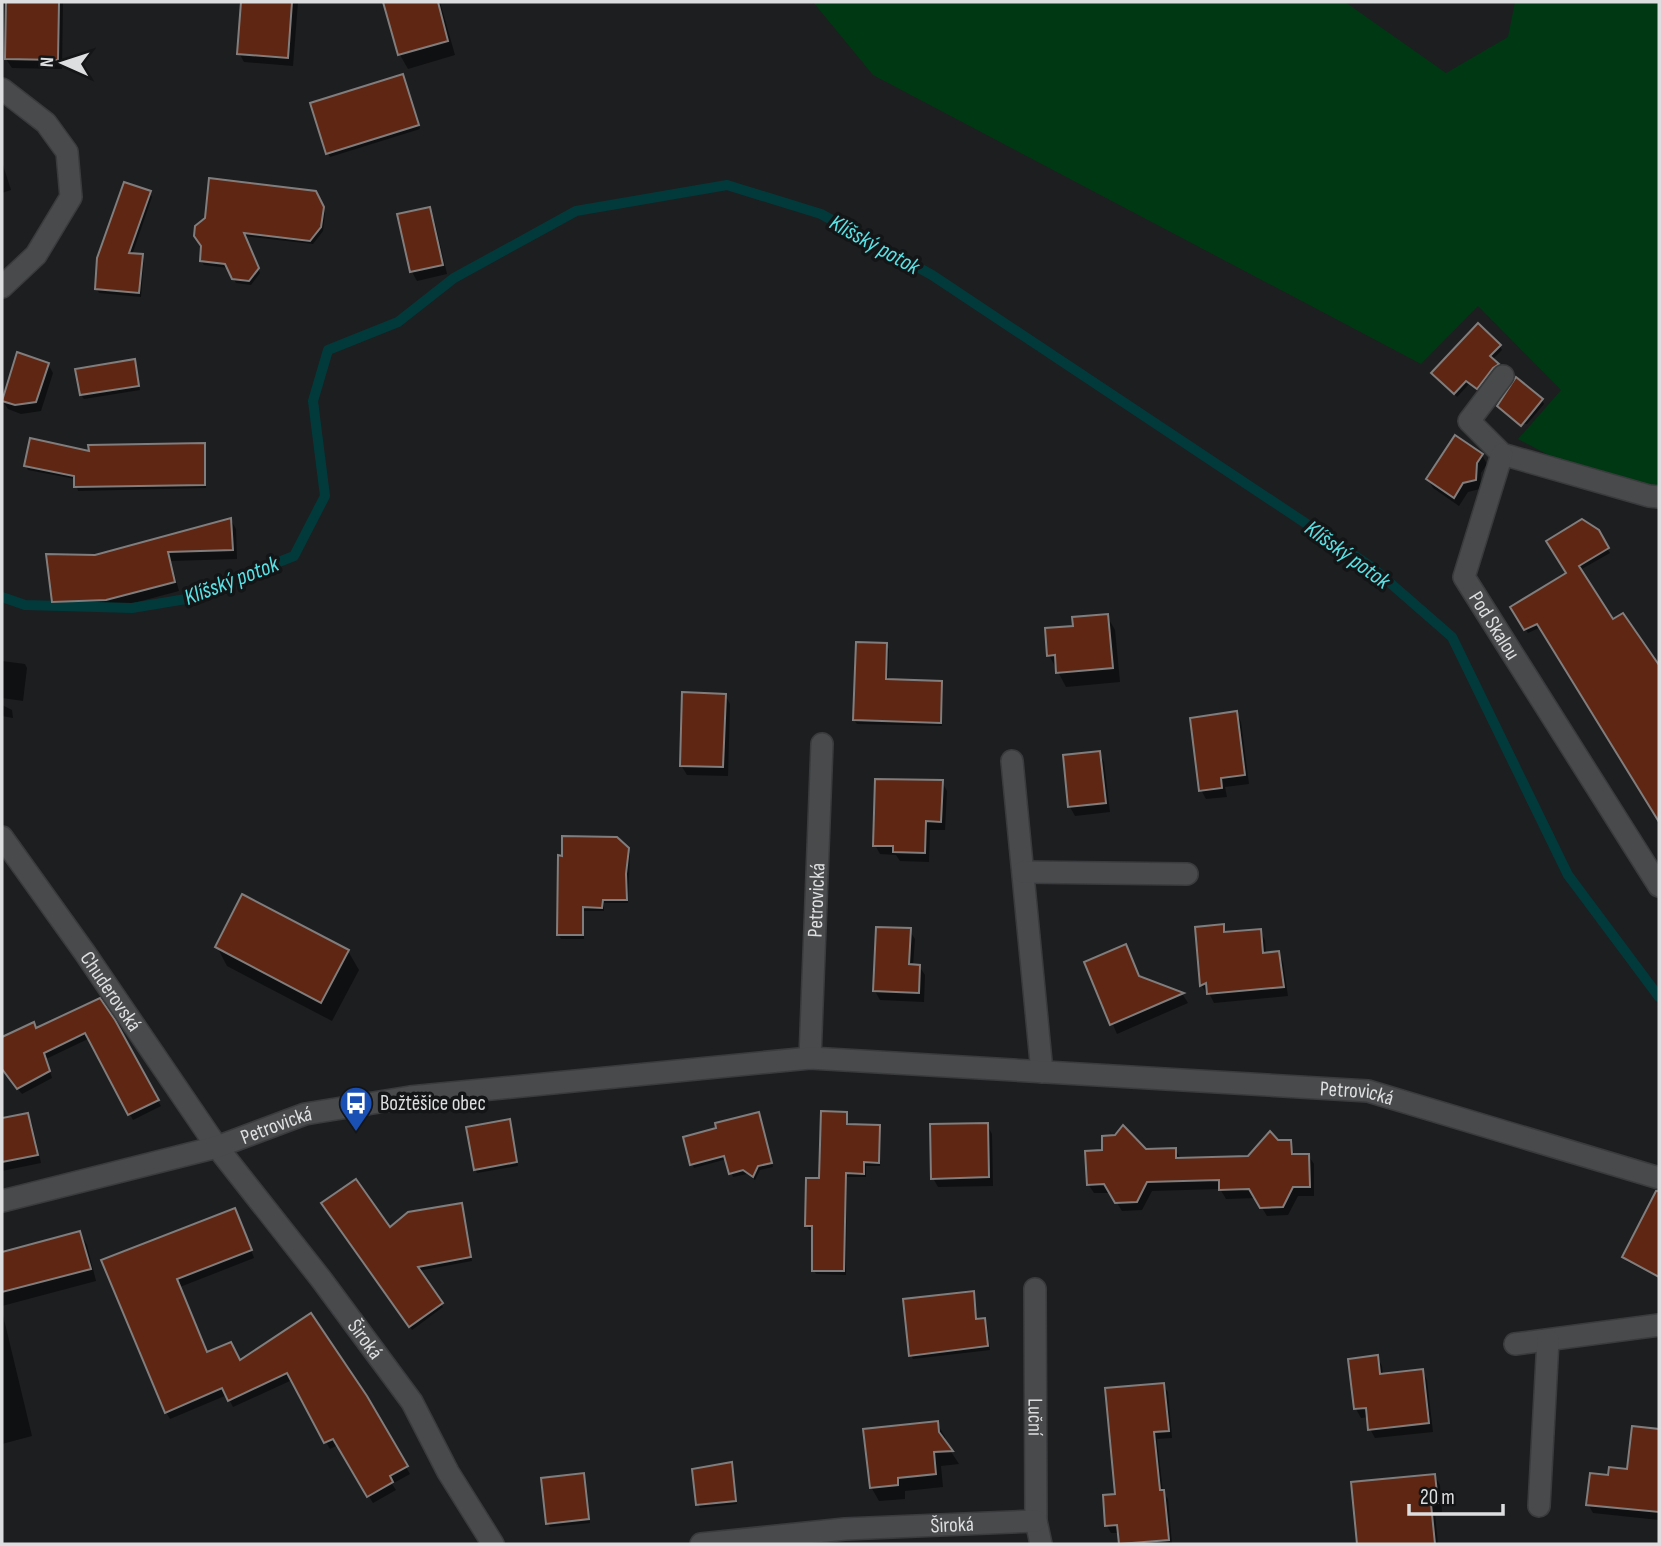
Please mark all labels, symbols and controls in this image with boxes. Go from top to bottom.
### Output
north arrow [28,28,98,98]
text: N [36,57,59,68]
water label: Klíšský potok [825,209,926,282]
water label: Klíšský potok [1299,514,1397,596]
water label: Klíšský potok [180,550,284,612]
street label: Pod Skalou [1463,587,1525,665]
street label: Petrovická [803,862,830,938]
street label: Chuderovská [75,947,147,1036]
street label: Petrovická [1319,1076,1397,1111]
bus stop icon: Božtěšice obec [337,1084,375,1133]
place label: Božtěšice obec [380,1091,486,1116]
street label: Petrovická [237,1101,314,1150]
street label: Široká [342,1314,388,1364]
street label: Luční [1022,1398,1048,1436]
scale bar [1409,1472,1504,1516]
text: 20 m [1420,1485,1455,1510]
street label: Široká [930,1512,974,1538]

